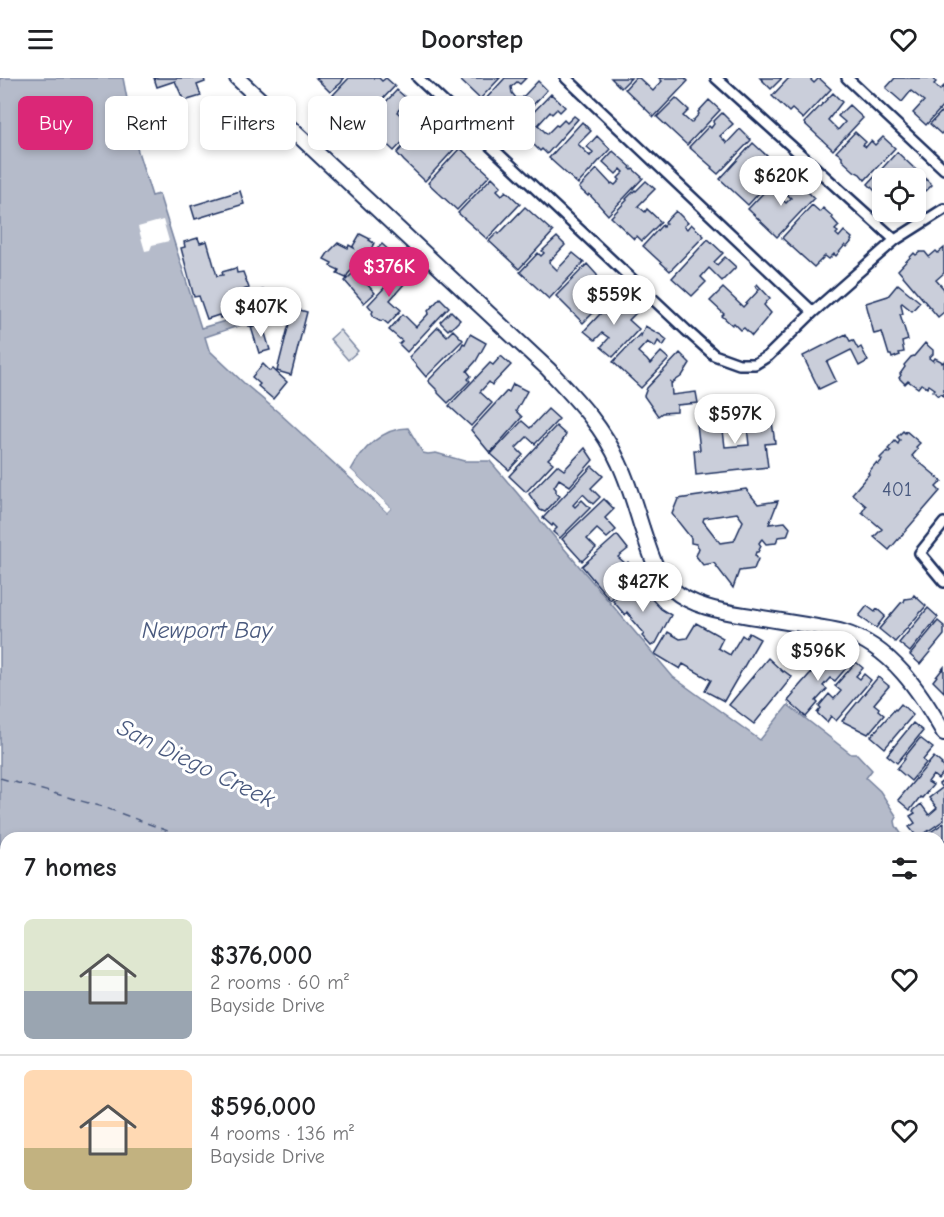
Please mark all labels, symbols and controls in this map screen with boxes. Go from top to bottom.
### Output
icon: menu [24,23,57,56]
icon: heart [887,23,920,56]
text: Doorstep [421,24,523,55]
chip: Buy [18,96,93,150]
chip: Rent [105,96,188,150]
chip: Filters [200,96,296,150]
chip: New [308,96,387,150]
chip: Apartment [399,96,535,150]
pin: $620K [739,156,823,207]
text: $620K [753,164,809,187]
map controls [872,168,926,222]
button: locate [872,168,926,222]
pin: $376K [347,247,431,298]
text: $376K [363,255,415,278]
pin: $559K [572,275,656,326]
text: $559K [587,283,642,306]
pin: $407K [219,287,303,338]
text: $407K [234,295,288,318]
pin: $597K [693,394,777,445]
text: $597K [708,402,762,425]
house number: 401 [882,478,912,501]
pin: $427K [601,562,685,613]
text: $427K [617,570,669,593]
water label: Newport Bay [142,616,274,644]
pin: $596K [776,631,860,682]
text: $596K [791,639,845,662]
water label: San Diego Creek [113,713,280,813]
icon: filters [888,852,921,885]
text: 7 homes [24,853,117,883]
text: $376,000 [210,941,312,971]
icon: home [72,943,144,1015]
icon: heart [888,963,921,996]
text: 2 rooms · 60 m² [210,971,349,994]
text: Bayside Drive [210,994,325,1017]
text: $596,000 [210,1092,316,1122]
icon: home [72,1094,144,1166]
icon: heart [888,1114,921,1147]
text: 4 rooms · 136 m² [210,1122,354,1145]
text: Bayside Drive [210,1145,325,1168]

